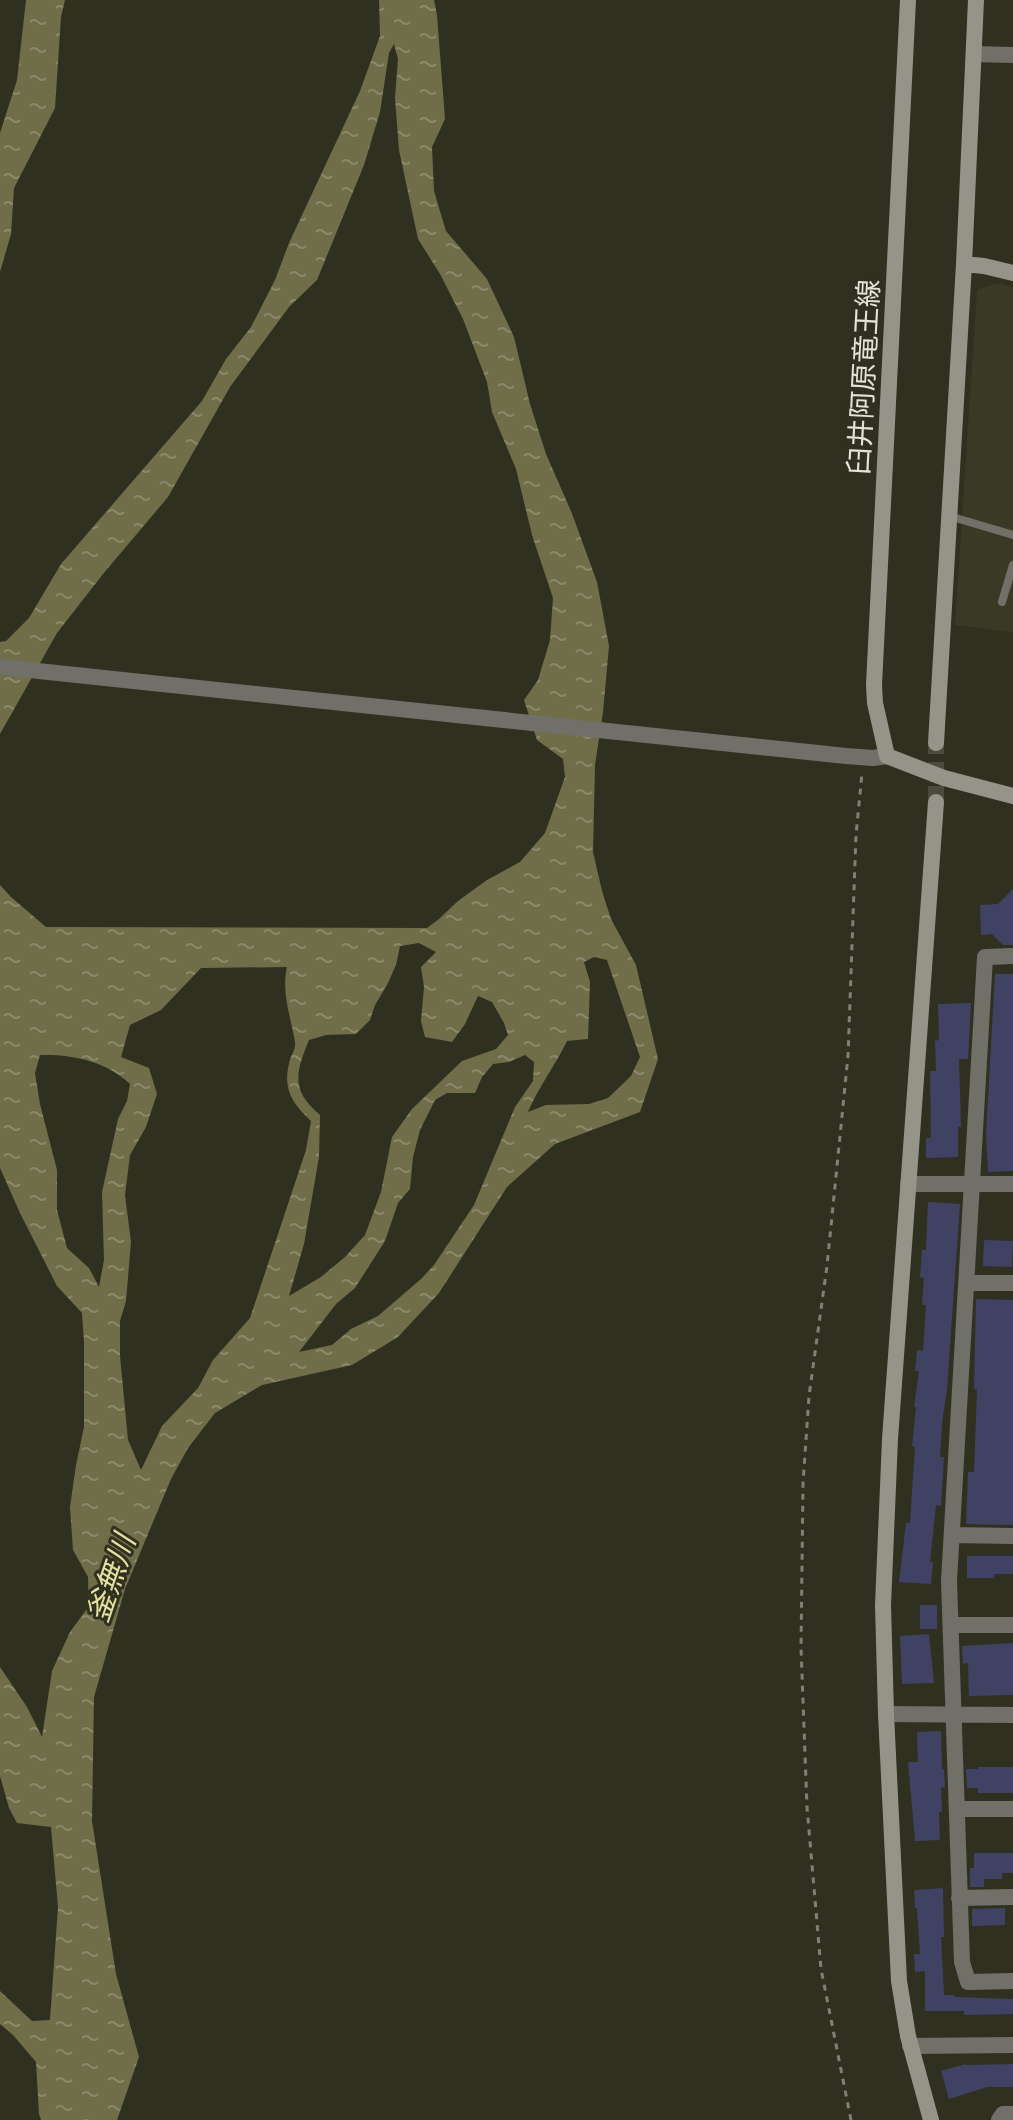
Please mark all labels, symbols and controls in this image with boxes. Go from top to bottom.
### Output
street label: 臼井阿原竜王線 [839,278,887,476]
water label: 釜無川 [77,1526,144,1627]

